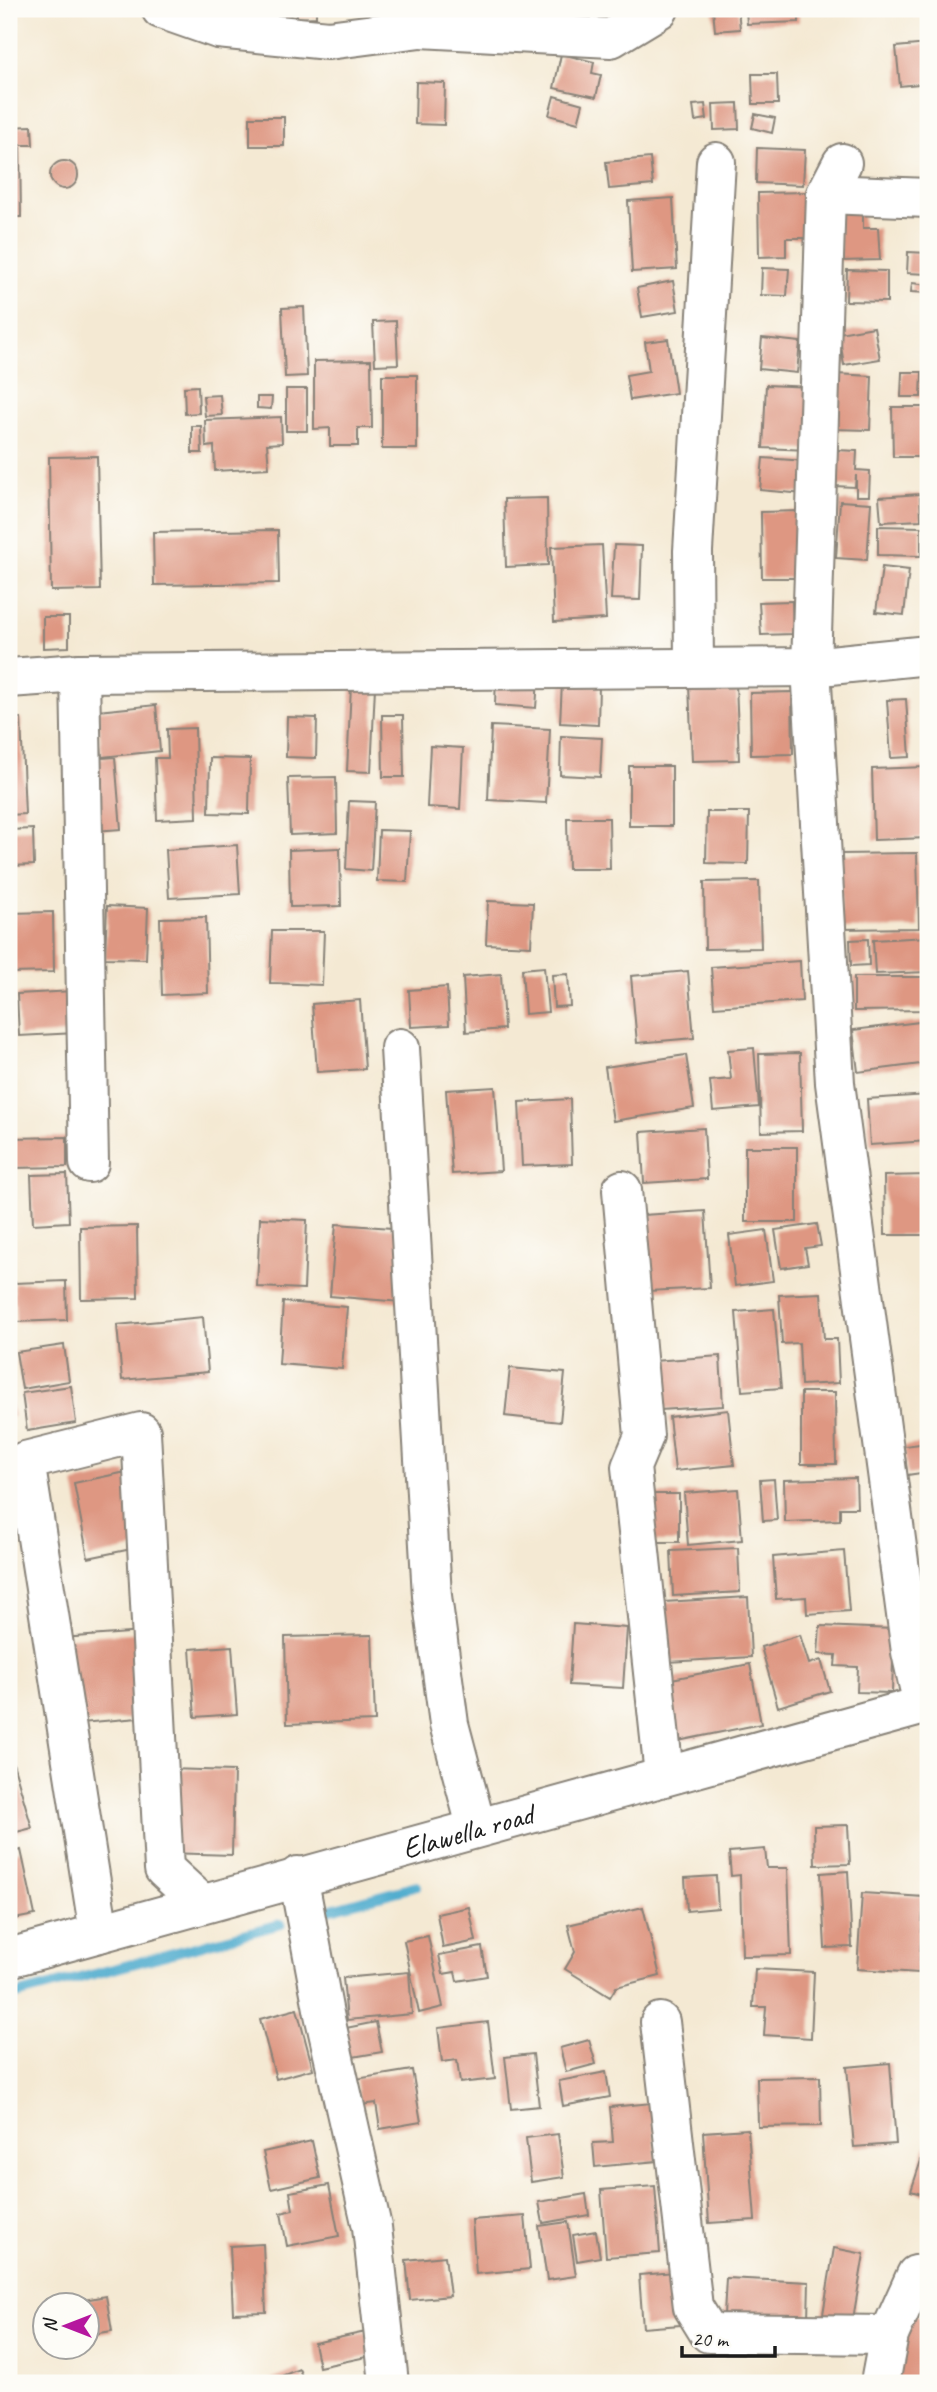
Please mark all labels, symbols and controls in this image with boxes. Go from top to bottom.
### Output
street label: Elawella road [398,1794,542,1867]
north arrow [32,2290,102,2360]
scale bar [682,2315,774,2359]
text: N [38,2317,62,2332]
text: 20 m [692,2326,730,2352]

